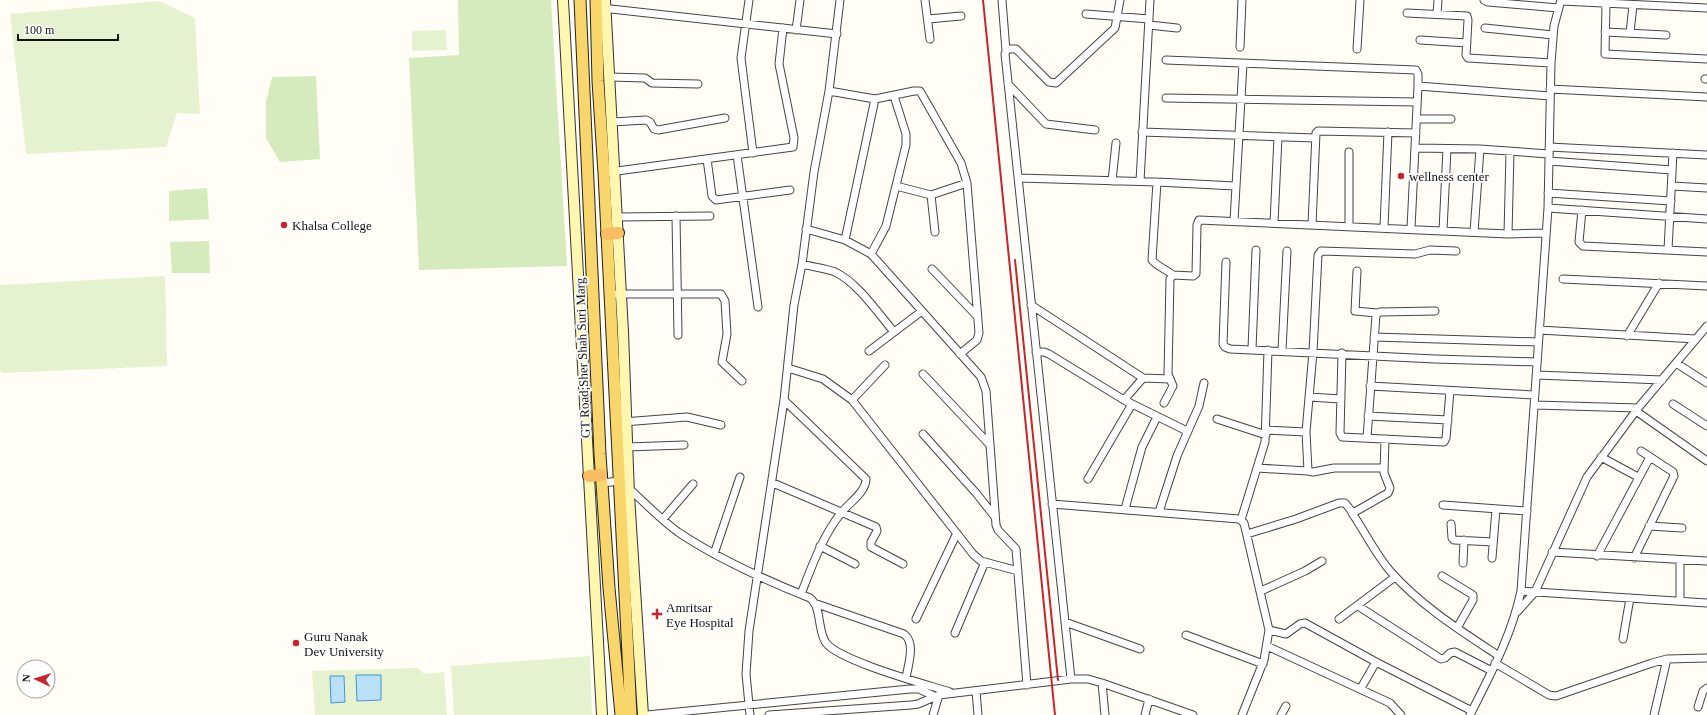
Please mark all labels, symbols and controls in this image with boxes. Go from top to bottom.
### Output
scale bar [18,16,118,42]
text: 100 m [24,23,55,37]
place label: wellness center [1409,169,1489,184]
marker: wellness center [1396,171,1406,181]
place label: Khalsa College [292,218,372,233]
marker: Khalsa College [279,220,289,230]
street label: GT Road;Sher Shah Suri Marg [572,277,593,438]
place label: Amritsar Eye Hospital [666,600,734,630]
marker: Amritsar Eye Hospital [651,608,663,620]
place label: Guru Nanak Dev University [304,629,384,659]
marker: Guru Nanak Dev University [291,638,301,648]
north arrow [16,659,56,699]
text: N [20,674,32,683]

